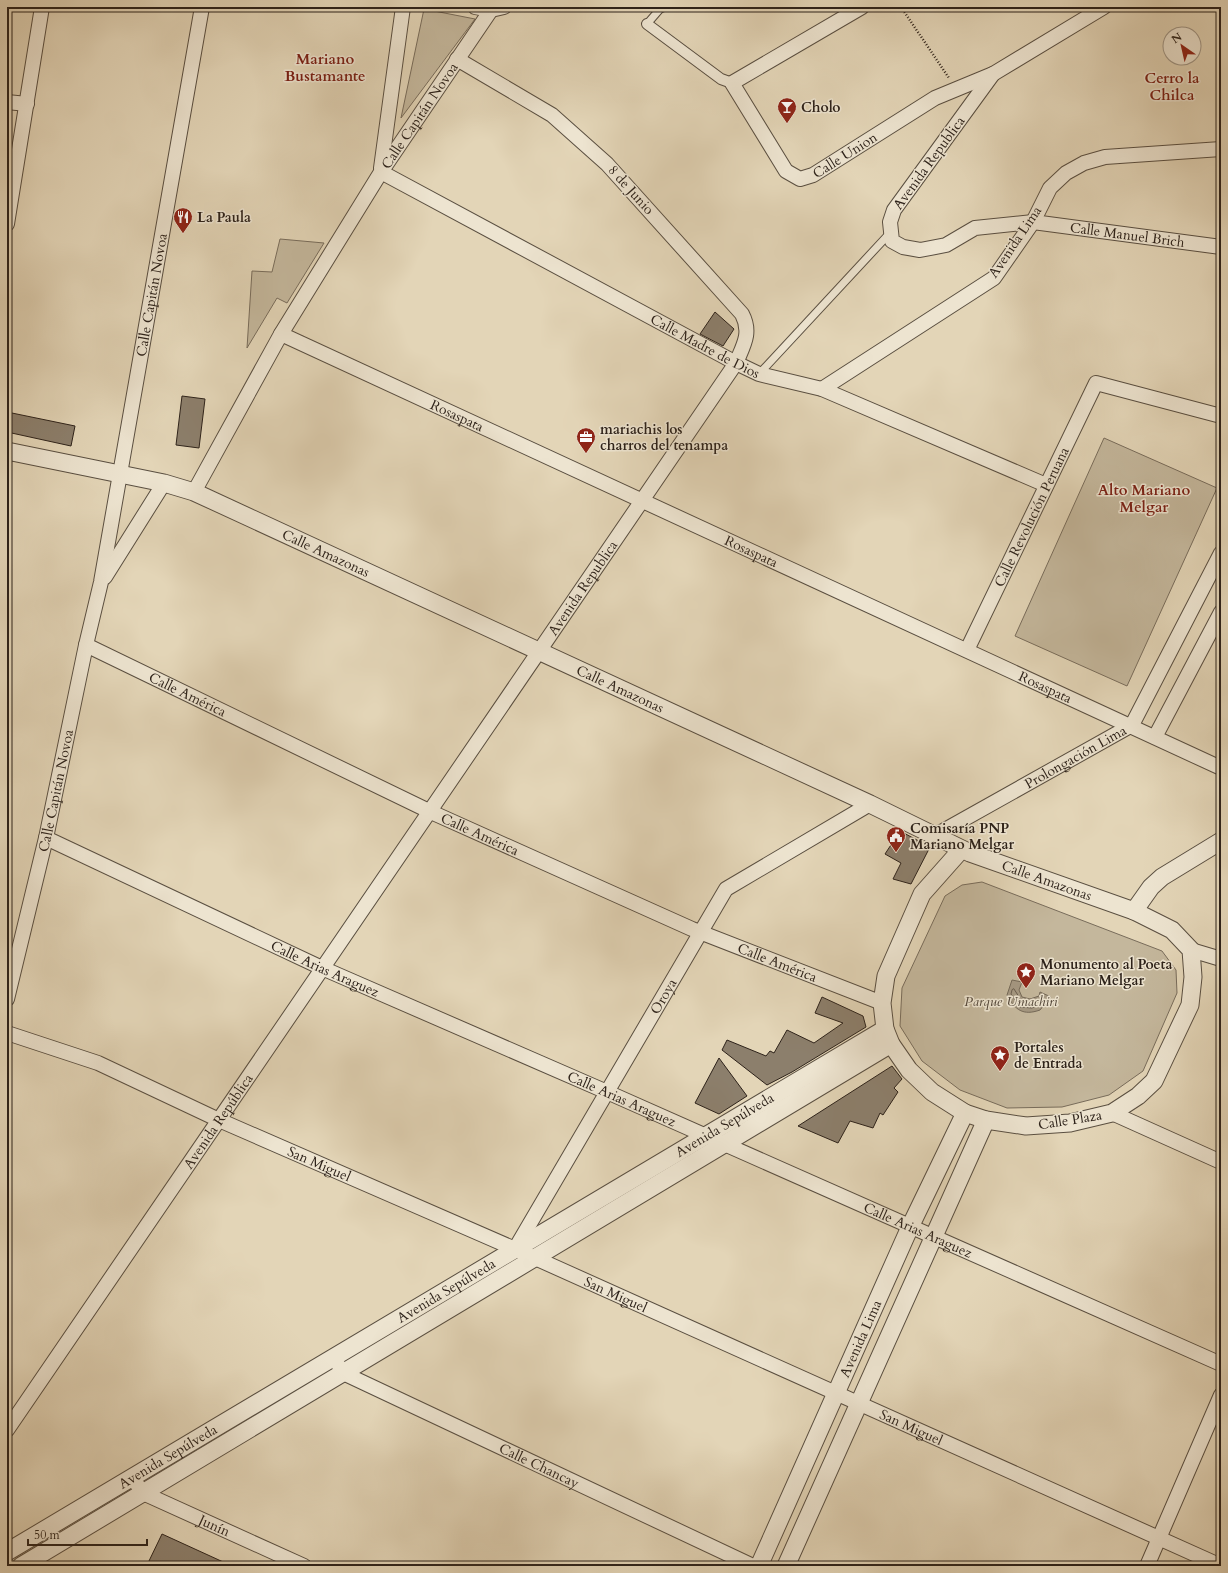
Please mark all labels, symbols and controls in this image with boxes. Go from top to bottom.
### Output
north arrow [1162,26,1202,66]
text: N [1169,29,1185,47]
district label: Mariano Bustamante [284,49,366,86]
street label: Calle Capitán Novoa [376,59,462,172]
district label: Cerro la Chilca [1145,68,1200,105]
bar icon: Cholo [776,96,798,124]
place label: Cholo [801,98,840,117]
street label: Avenida Republica [889,112,969,214]
street label: Calle Union [809,128,881,183]
street label: 8 de Junio [604,161,659,219]
street label: Avenida Lima [984,202,1046,282]
restaurant icon: La Paula [172,206,194,234]
place label: La Paula [197,208,251,227]
street label: Calle Manuel Brich [1069,218,1186,252]
street label: Calle Capitán Novoa [131,232,172,358]
street label: Calle Madre de Dios [647,309,763,383]
street label: Rosaspata [427,395,487,436]
place label: mariachis los charros del tenampa [600,420,728,455]
office icon: mariachis los charros del tenampa [575,426,597,454]
street label: Calle Revolución Peruana [990,444,1073,590]
district label: Alto Mariano Melgar [1098,480,1190,517]
street label: Calle Amazonas [279,525,373,582]
street label: Rosaspata [722,531,781,572]
street label: Avenida Republica [543,536,622,639]
street label: Calle Amazonas [573,660,667,717]
street label: Rosaspata [1016,666,1075,707]
street label: Calle América [146,667,230,721]
street label: Prolongación Lima [1021,721,1130,793]
street label: Calle Capitán Novoa [33,728,78,854]
street label: Calle América [438,808,522,860]
place label: Comisaría PNP Mariano Melgar [910,819,1014,854]
public building icon: Comisaría PNP Mariano Melgar [885,825,907,853]
street label: Calle Amazonas [999,855,1095,905]
street label: Calle Arias Araguez [268,936,383,1001]
street label: Calle América [735,938,820,986]
place label: Monumento al Poeta Mariano Melgar [1040,955,1172,990]
place icon: Monumento al Poeta Mariano Melgar [1015,961,1037,989]
street label: Oroya [645,975,681,1018]
park label: Parque Umachiri [964,992,1058,1011]
place label: Portales de Entrada [1014,1038,1083,1073]
place icon: Portales de Entrada [989,1044,1011,1072]
street label: Calle Arias Araguez [564,1066,680,1131]
street label: Avenida República [179,1070,257,1172]
street label: Avenida Sepúlveda [672,1088,777,1161]
street label: Calle Plaza [1037,1106,1103,1134]
street label: San Miguel [285,1142,354,1186]
street label: Calle Arias Araguez [861,1197,976,1262]
street label: Avenida Sepúlveda [393,1254,499,1327]
street label: San Miguel [581,1272,651,1317]
street label: Avenida Lima [835,1297,886,1380]
street label: San Miguel [877,1405,946,1450]
street label: Avenida Sepúlveda [115,1420,220,1493]
street label: Calle Chancay [496,1438,583,1493]
street label: Junín [194,1509,233,1541]
scale bar [28,1521,147,1547]
text: 50 m [34,1527,61,1543]

